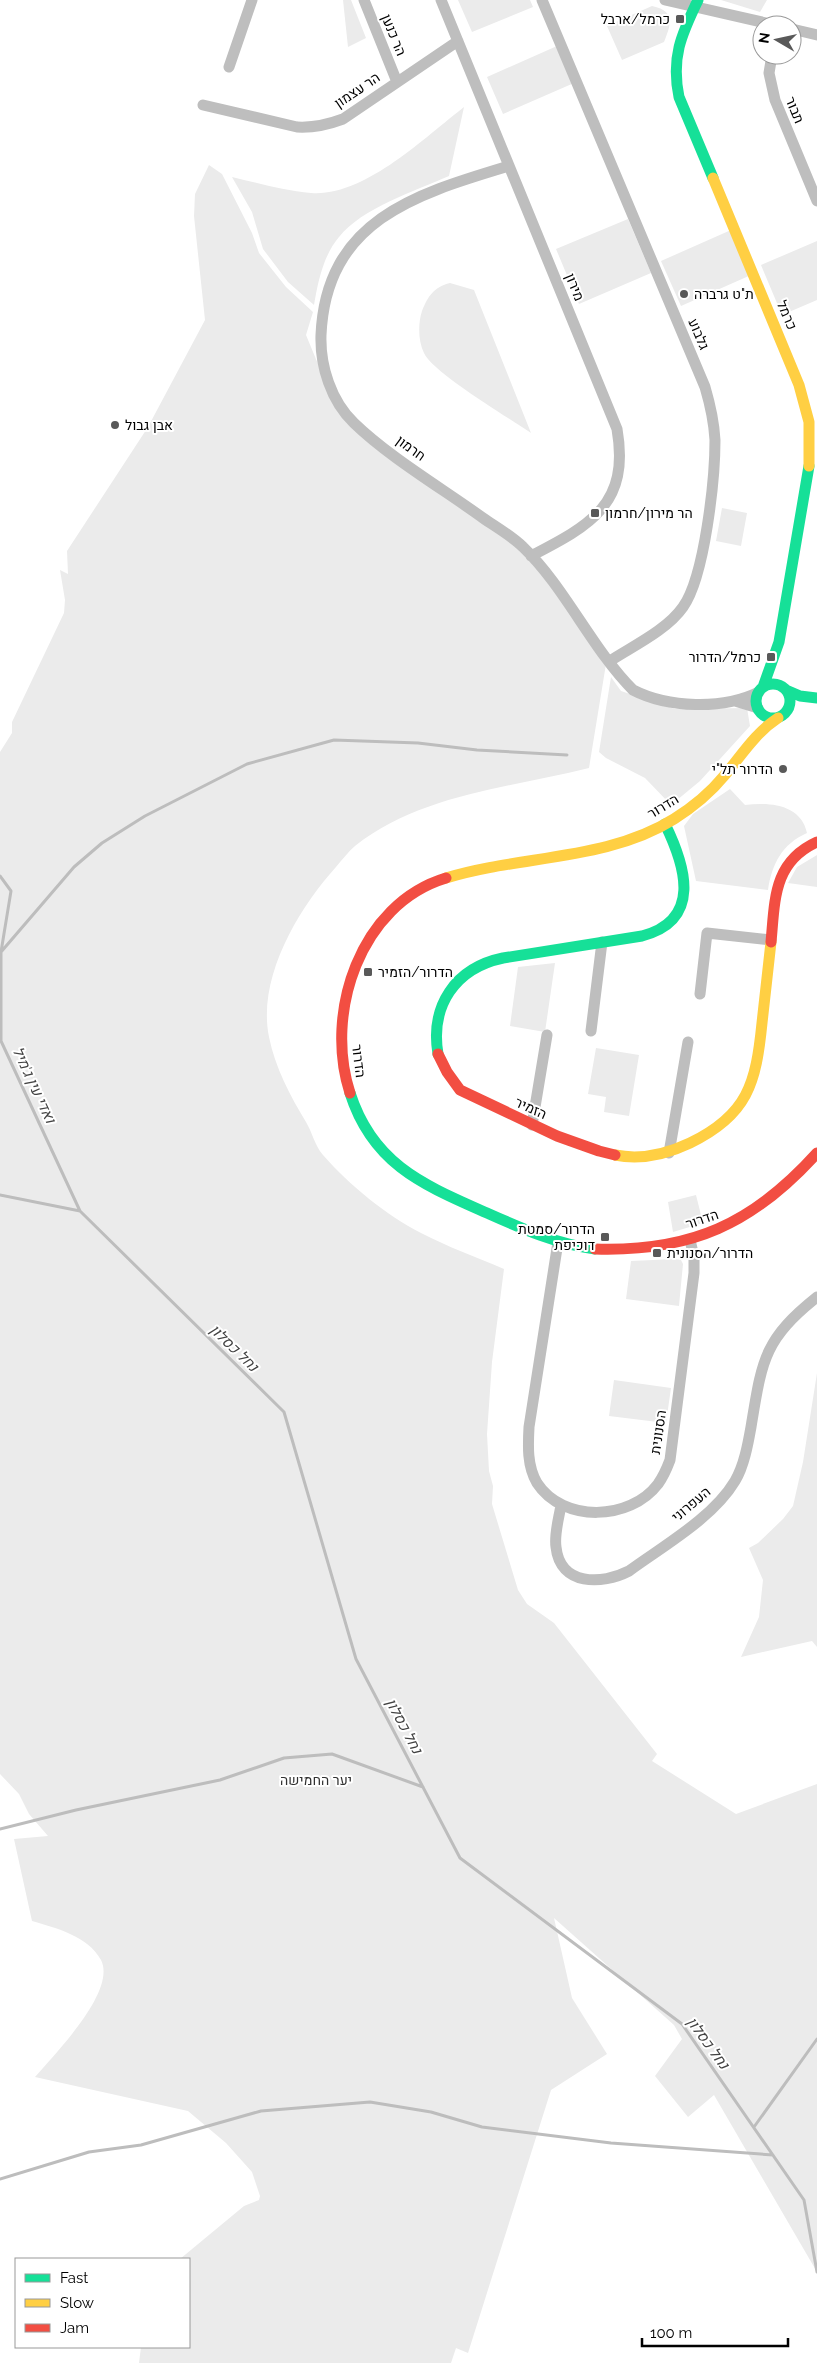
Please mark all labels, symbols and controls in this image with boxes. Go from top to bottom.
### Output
place label: כרמל/ארבל [601,11,670,27]
street label: הר כנען [378,12,410,58]
marker: כרמל/ארבל [674,13,686,25]
north arrow [752,15,802,65]
text: N [755,31,773,44]
street label: הר עצמון [331,69,383,111]
street label: תבור [783,94,807,126]
street label: מירון [562,271,588,303]
place label: ת"ט גרברה [694,286,754,302]
marker: ת"ט גרברה [678,288,690,300]
street label: כרמל [774,298,800,332]
street label: גלבוע [685,316,713,352]
place label: אבן גבול [125,417,173,433]
marker: אבן גבול [109,419,121,431]
street label: חרמון [393,432,429,464]
place label: הר מירון/חרמון [605,505,693,521]
marker: הר מירון/חרמון [589,507,601,519]
place label: כרמל/הדרור [689,649,761,665]
marker: כרמל/הדרור [765,651,777,663]
place label: הדרור תל"י [712,761,773,777]
marker: הדרור תל"י [777,763,789,775]
street label: הדרור [645,791,681,821]
place label: הדרור/הזמיר [378,964,453,980]
marker: הדרור/הזמיר [362,966,374,978]
street label: הדרור [349,1043,369,1079]
water label: ואדי עין ג'מיל [9,1044,60,1127]
street label: הזמיר [513,1094,549,1122]
street label: הדרור [684,1206,720,1232]
place label: הדרור/סמטת דוכיפת [518,1221,595,1253]
marker: הדרור/סמטת דוכיפת [599,1231,611,1243]
place label: הדרור/הסנונית [667,1245,753,1261]
marker: הדרור/הסנונית [651,1247,663,1259]
water label: נחל כסלון [206,1321,263,1376]
street label: הסנונית [647,1409,669,1455]
street label: העפרוני [668,1483,714,1525]
water label: נחל כסלון [382,1695,427,1758]
park label: יער החמישה [280,1772,352,1788]
water label: נחל כסלון [683,2013,734,2074]
legend [15,2258,190,2348]
text: Fast [60,2269,88,2287]
text: Slow [60,2294,94,2312]
scale bar [642,2316,788,2348]
text: Jam [60,2319,89,2337]
text: 100 m [650,2324,692,2342]

